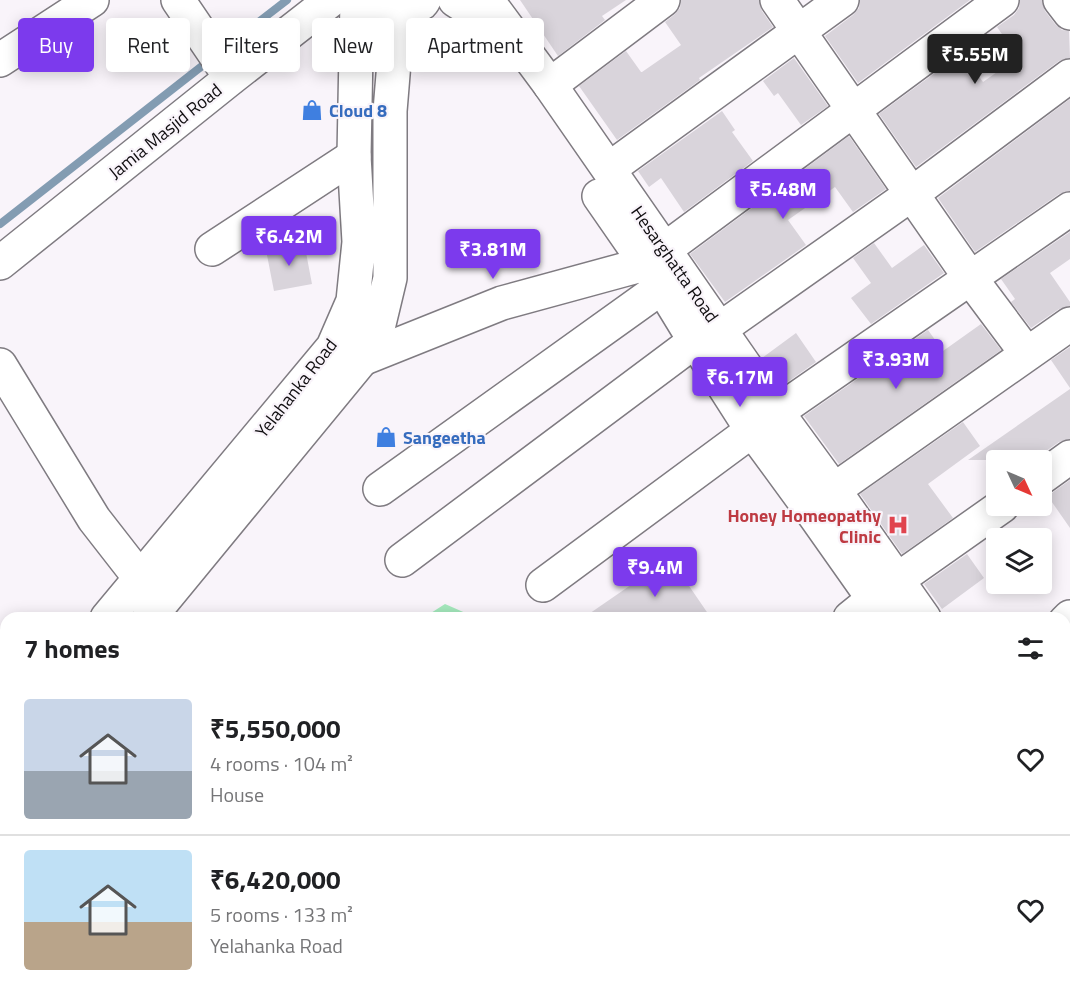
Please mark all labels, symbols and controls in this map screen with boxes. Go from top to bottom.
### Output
chip: Buy [18,18,94,72]
chip: Rent [106,18,190,72]
chip: Filters [202,18,300,72]
chip: New [312,18,394,72]
chip: Apartment [406,18,544,72]
pin: ₹5.55M [926,34,1024,85]
text: ₹5.55M [941,38,1009,69]
street label: Jamia Masjid Road [102,77,228,185]
place label: Cloud 8 [329,97,387,124]
shop icon: Cloud 8 [300,98,324,122]
pin: ₹5.48M [734,169,832,220]
text: ₹5.48M [749,173,817,204]
street label: Hesarghatta Road [625,200,725,328]
pin: ₹6.42M [240,216,338,267]
text: ₹6.42M [255,220,323,251]
pin: ₹3.81M [444,229,542,280]
text: ₹3.81M [459,233,527,264]
street label: Yelahanka Road [249,333,343,443]
pin: ₹3.93M [847,339,945,390]
text: ₹3.93M [862,343,930,374]
pin: ₹6.17M [691,357,789,408]
text: ₹6.17M [706,361,774,392]
place label: Sangeetha [403,424,486,451]
shop icon: Sangeetha [374,425,398,449]
north arrow [986,450,1052,516]
map controls [986,450,1052,594]
place label: Honey Homeopathy Clinic [727,502,881,550]
hospital icon: Honey Homeopathy Clinic [886,513,910,537]
button: layers [986,528,1052,594]
pin: ₹9.4M [613,547,697,598]
text: ₹9.4M [627,551,683,582]
text: 7 homes [24,629,120,668]
icon: filters [1014,632,1047,665]
text: ₹5,550,000 [210,709,340,748]
icon: home [72,723,144,795]
icon: heart [1014,743,1047,776]
text: 4 rooms · 104 m² [210,748,353,779]
text: House [210,779,264,810]
text: ₹6,420,000 [210,860,340,899]
icon: home [72,874,144,946]
icon: heart [1014,894,1047,927]
text: 5 rooms · 133 m² [210,899,353,930]
text: Yelahanka Road [210,930,343,961]

